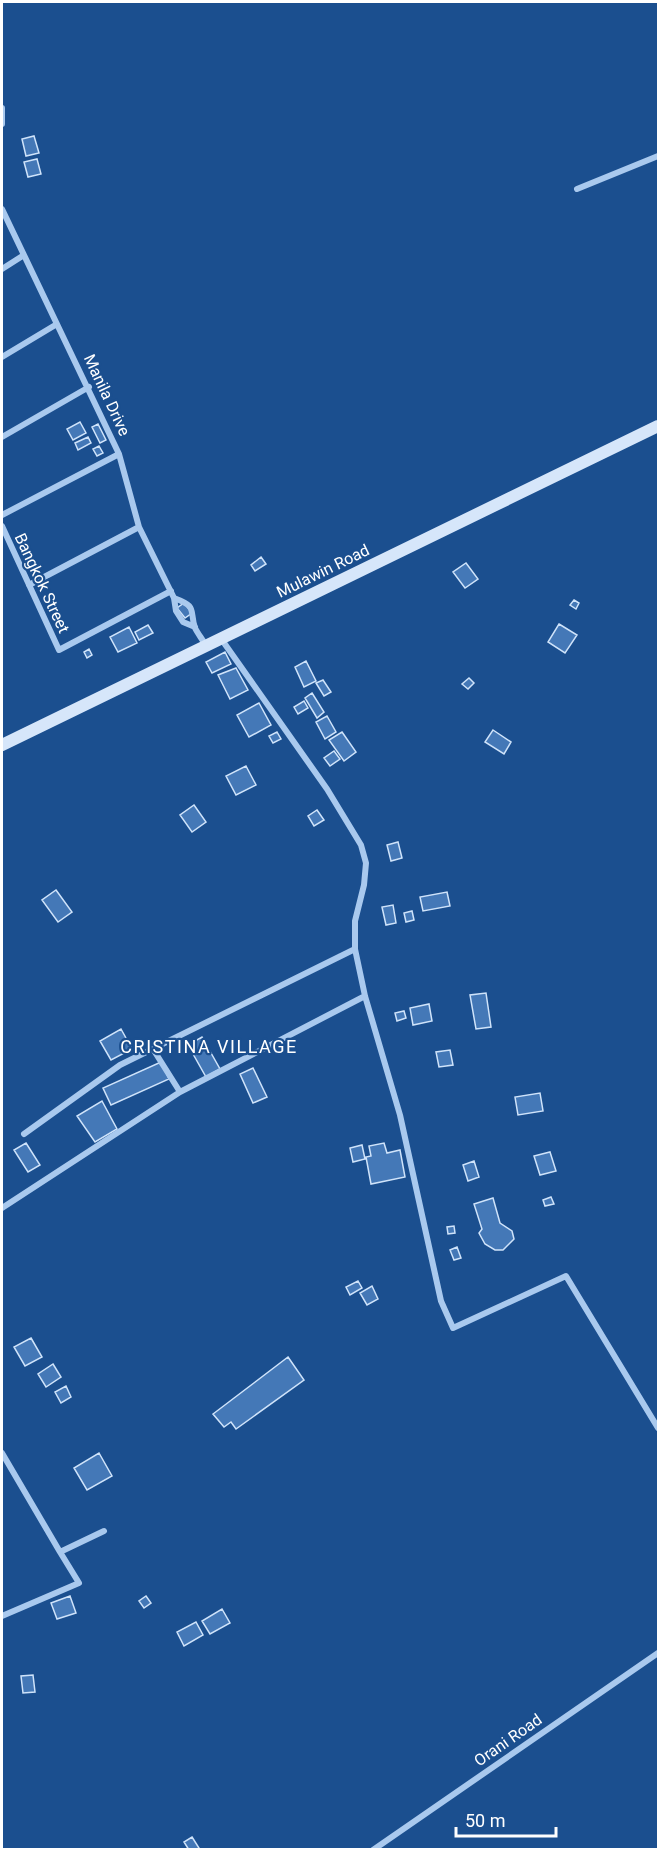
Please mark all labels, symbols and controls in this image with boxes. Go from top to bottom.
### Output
street label: Manila Drive [80,351,134,439]
street label: Bangkok Street [11,530,73,636]
street label: Mulawin Road [274,540,372,602]
district label: CRISTINA VILLAGE [120,1036,298,1057]
street label: Orani Road [471,1710,545,1770]
scale bar [456,1800,556,1838]
text: 50 m [465,1810,505,1831]

